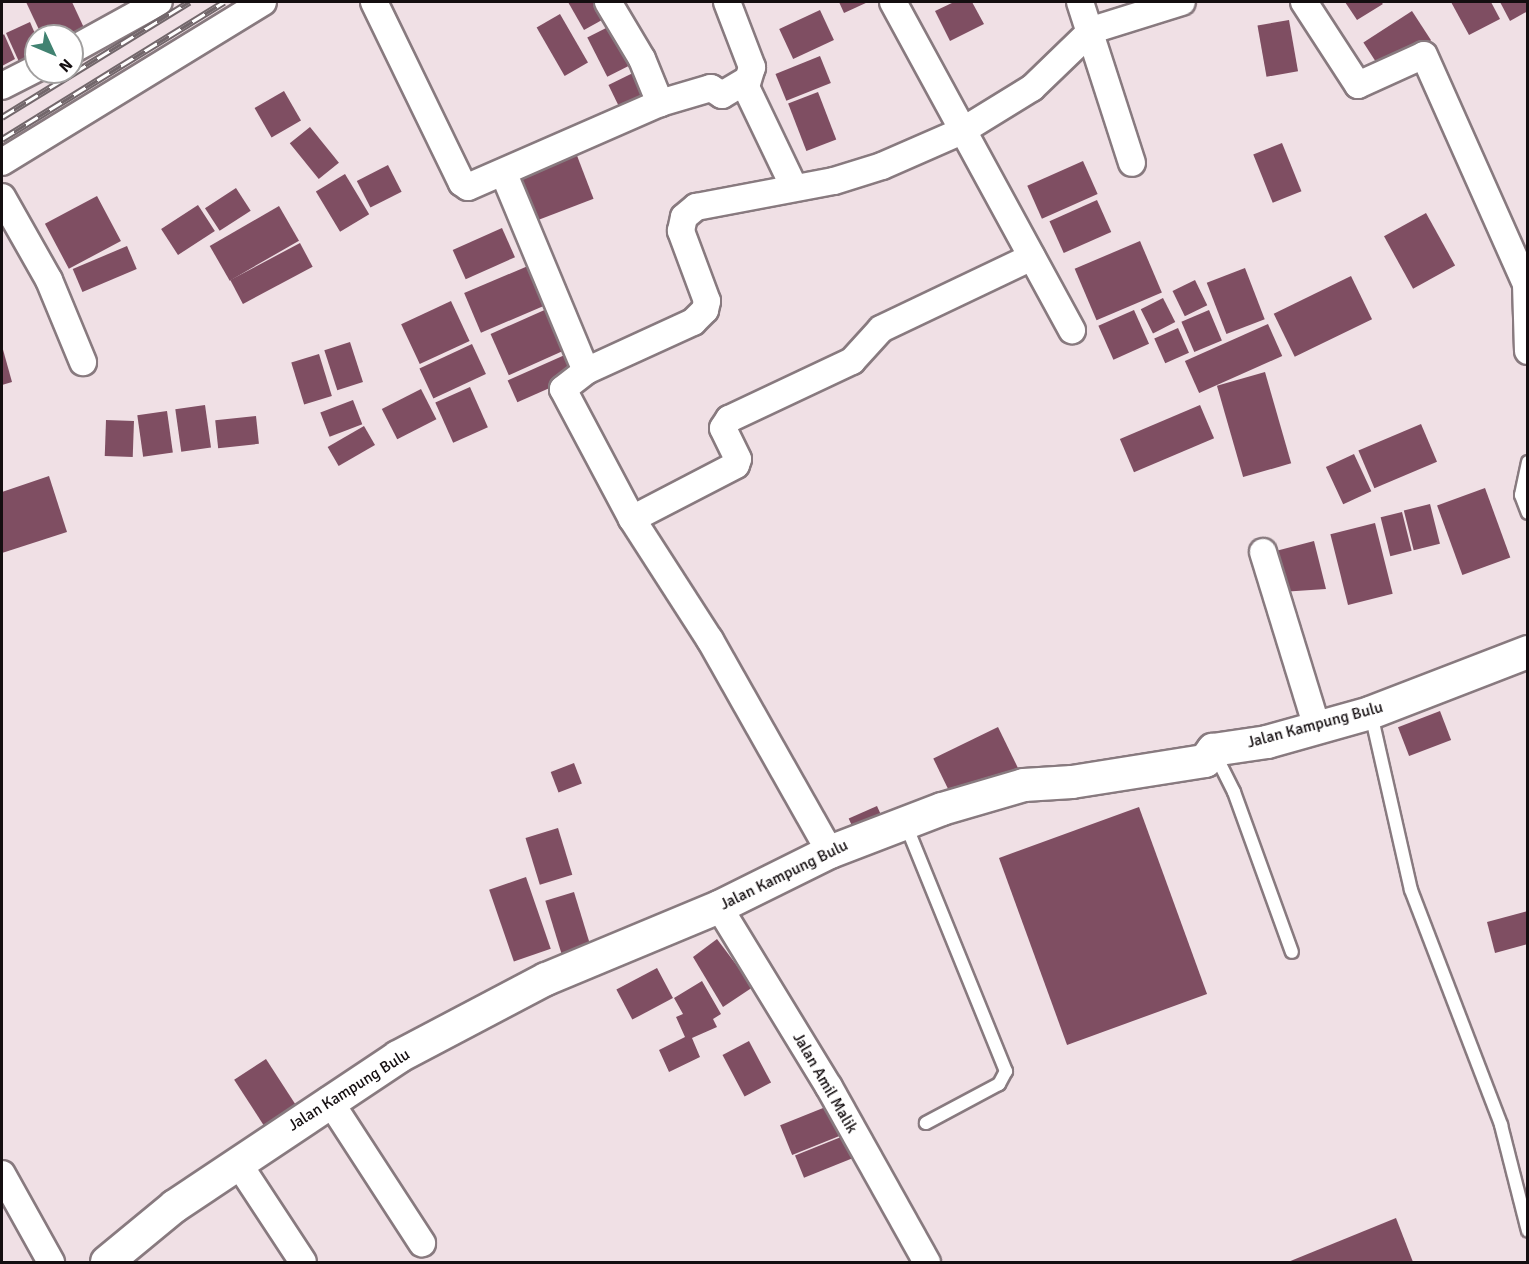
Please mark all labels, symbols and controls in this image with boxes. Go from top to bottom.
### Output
north arrow [24,24,84,84]
text: N [54,54,77,76]
street label: Jalan Kampung Bulu [1245,698,1385,752]
street label: Jalan Kampung Bulu [717,836,851,914]
street label: Jalan Amil Malik [788,1029,862,1137]
street label: Jalan Kampung Bulu [285,1045,413,1135]

